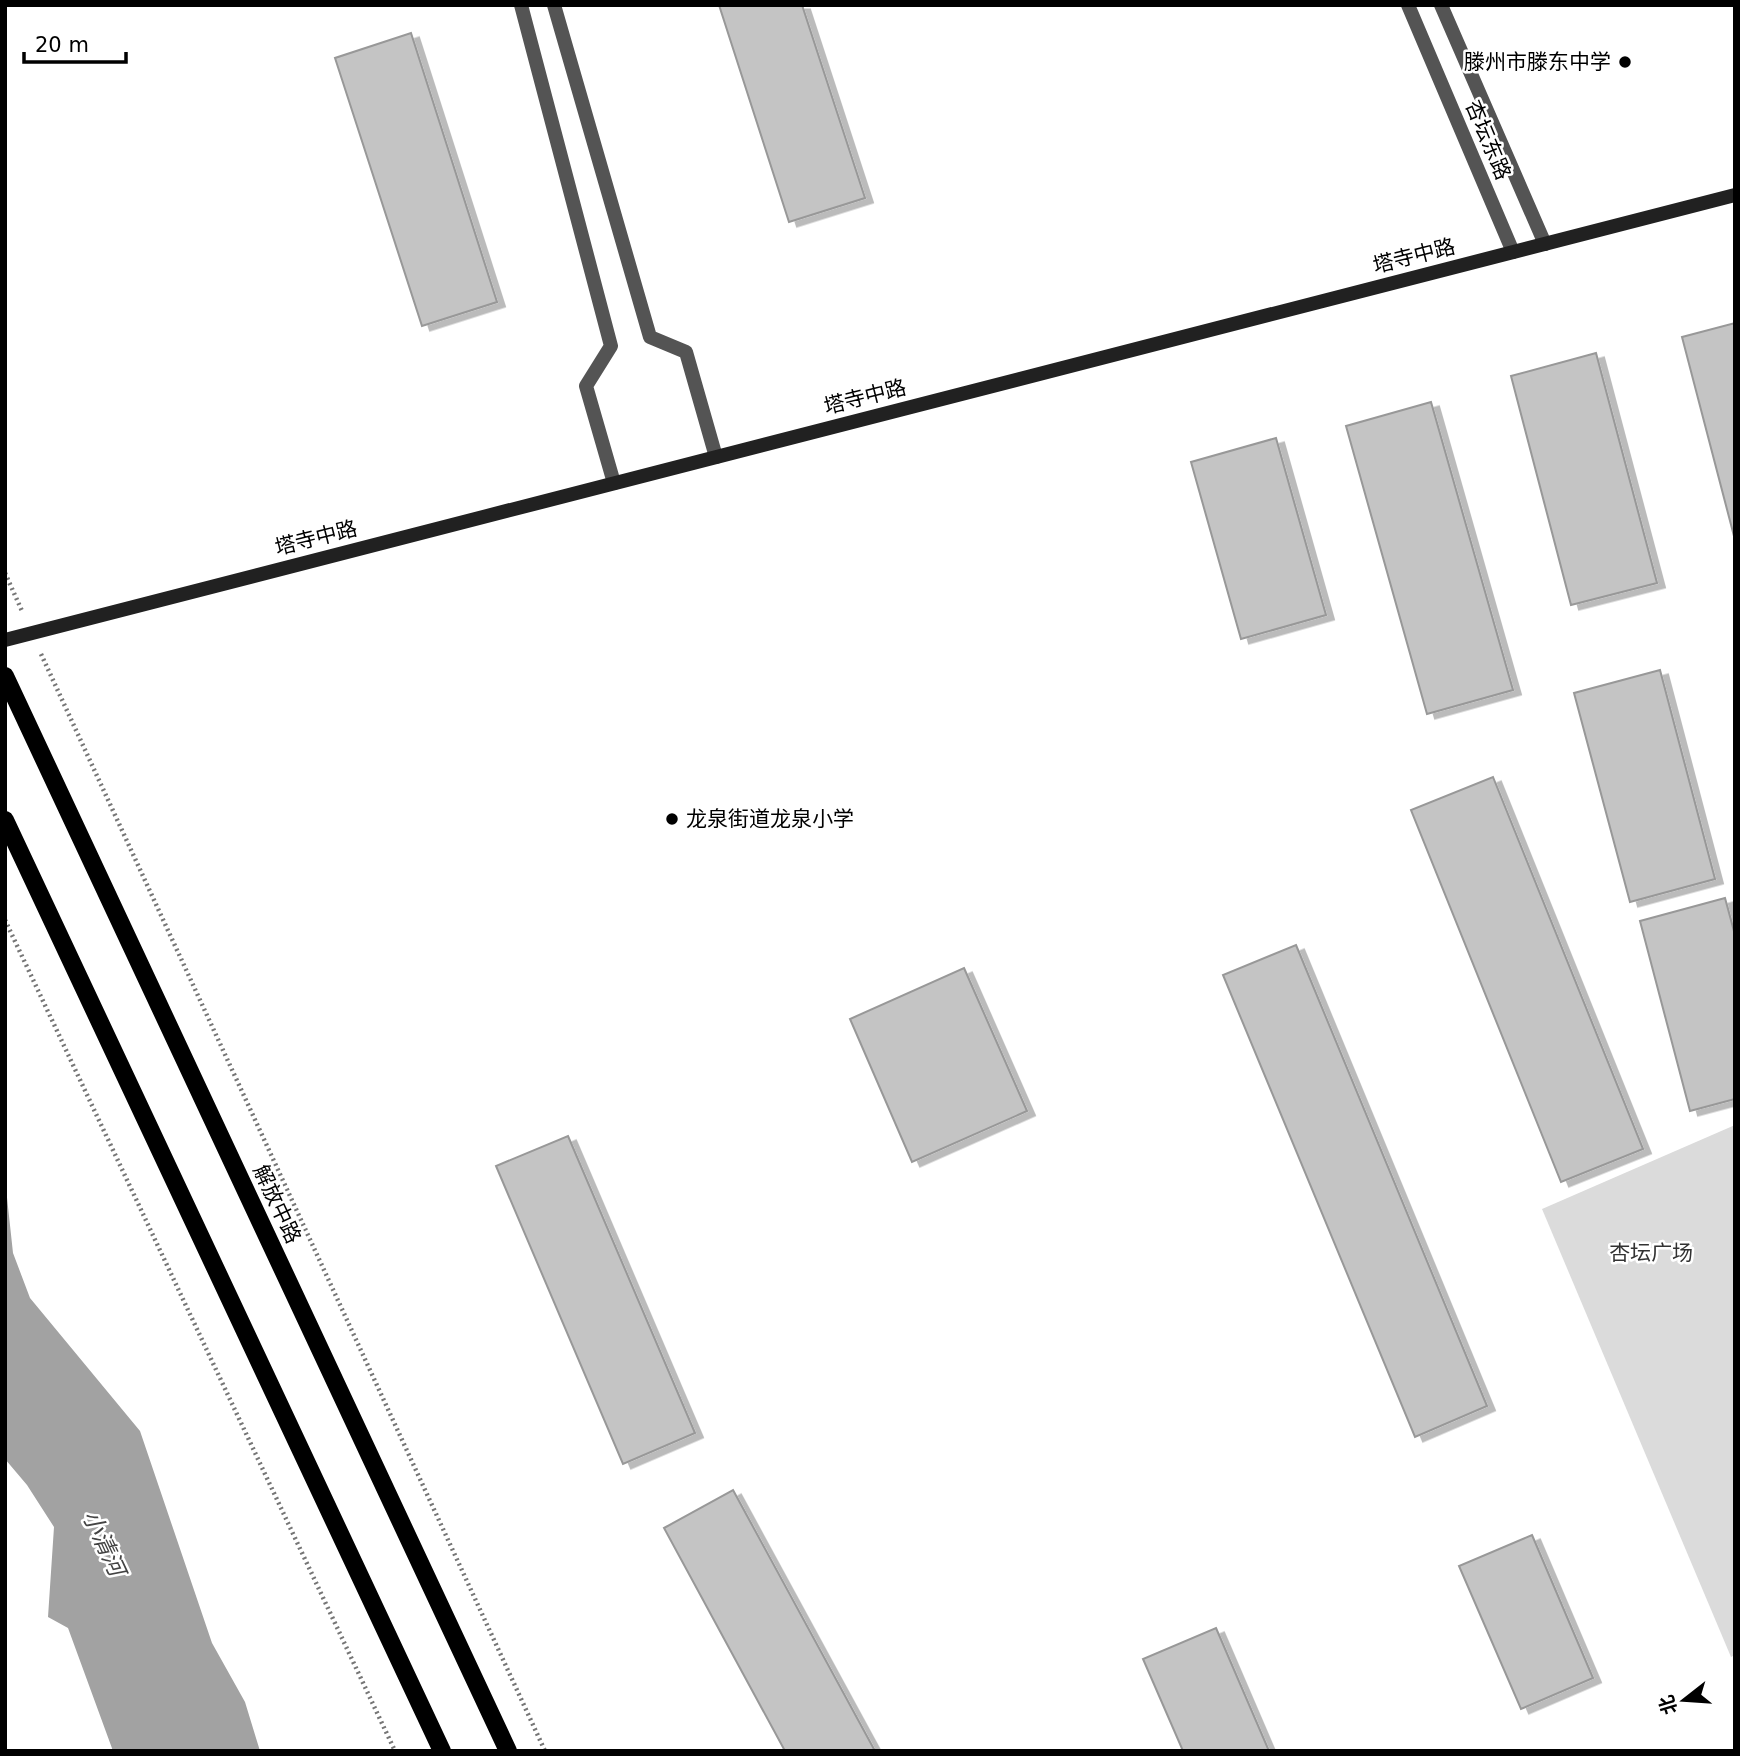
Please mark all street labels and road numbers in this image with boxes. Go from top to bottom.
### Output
street label: 杏坛东路 [1461,97,1515,183]
street label: 塔寺中路 [1370,234,1458,278]
street label: 塔寺中路 [821,375,909,419]
street label: 塔寺中路 [272,516,360,560]
street label: 解放中路 [248,1161,306,1247]

